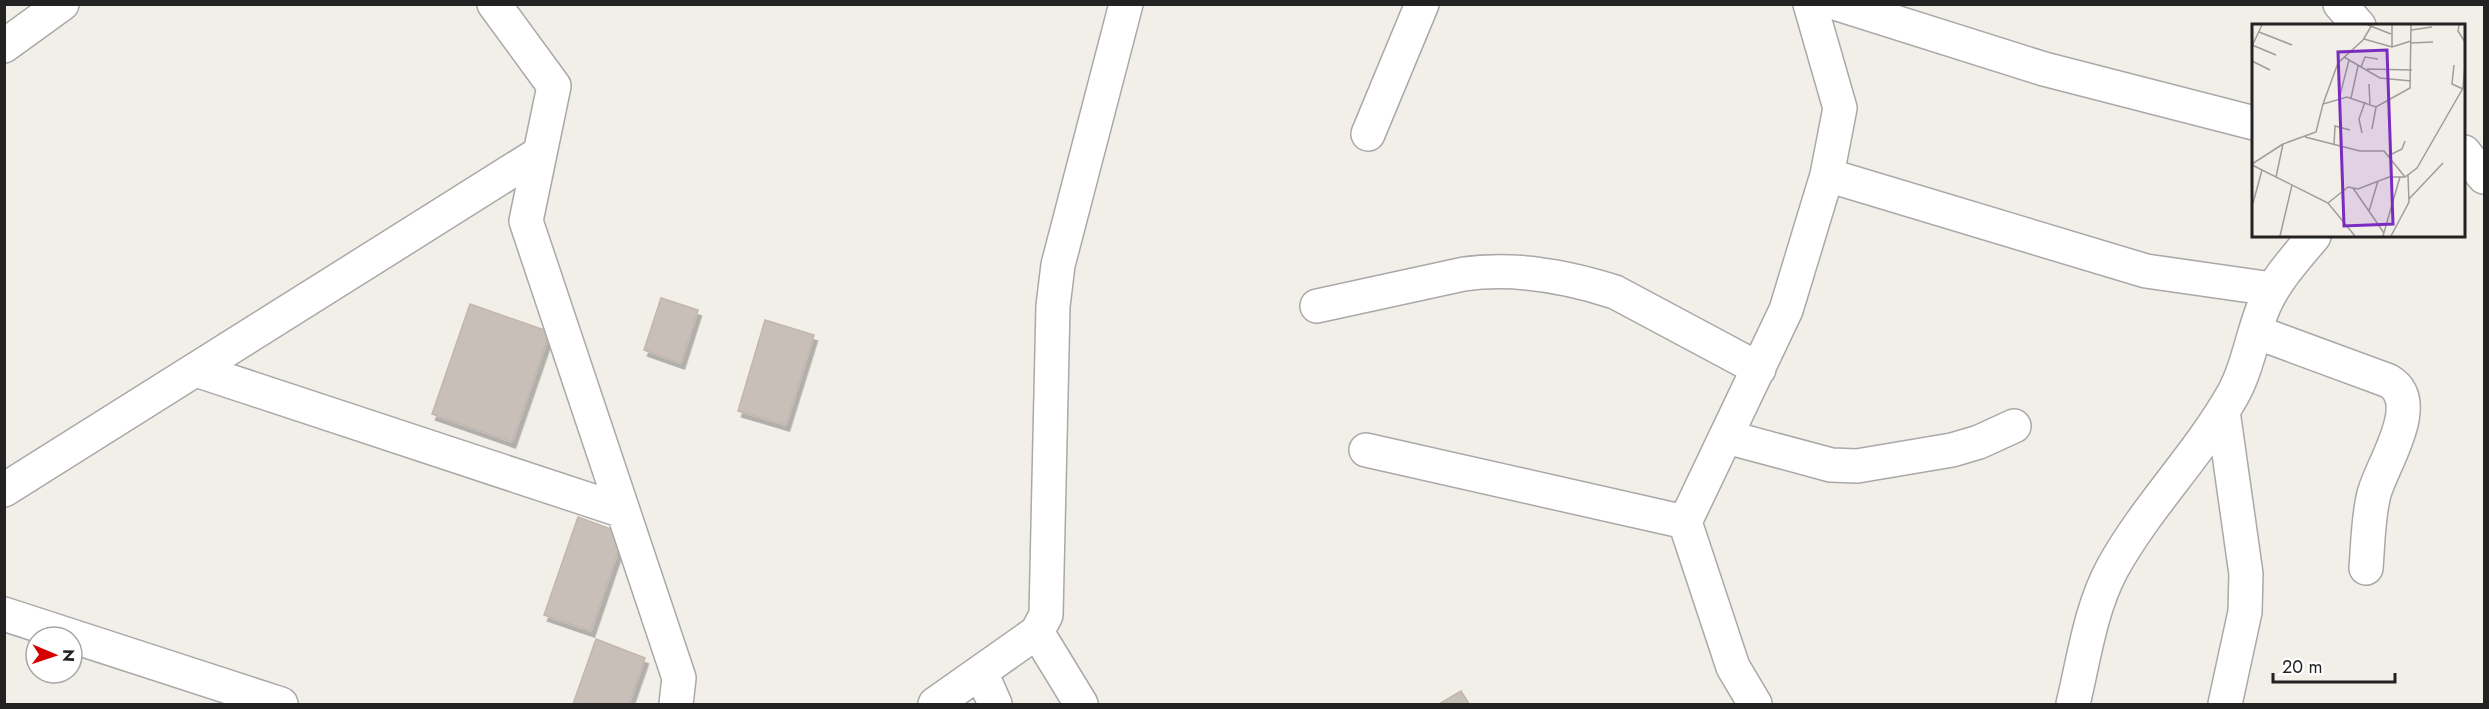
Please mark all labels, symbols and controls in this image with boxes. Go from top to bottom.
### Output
inset map [2252,24,2465,237]
north arrow [24,625,84,685]
scale bar [2273,646,2394,684]
text: N [57,649,80,662]
text: 20 m [2282,654,2322,680]

